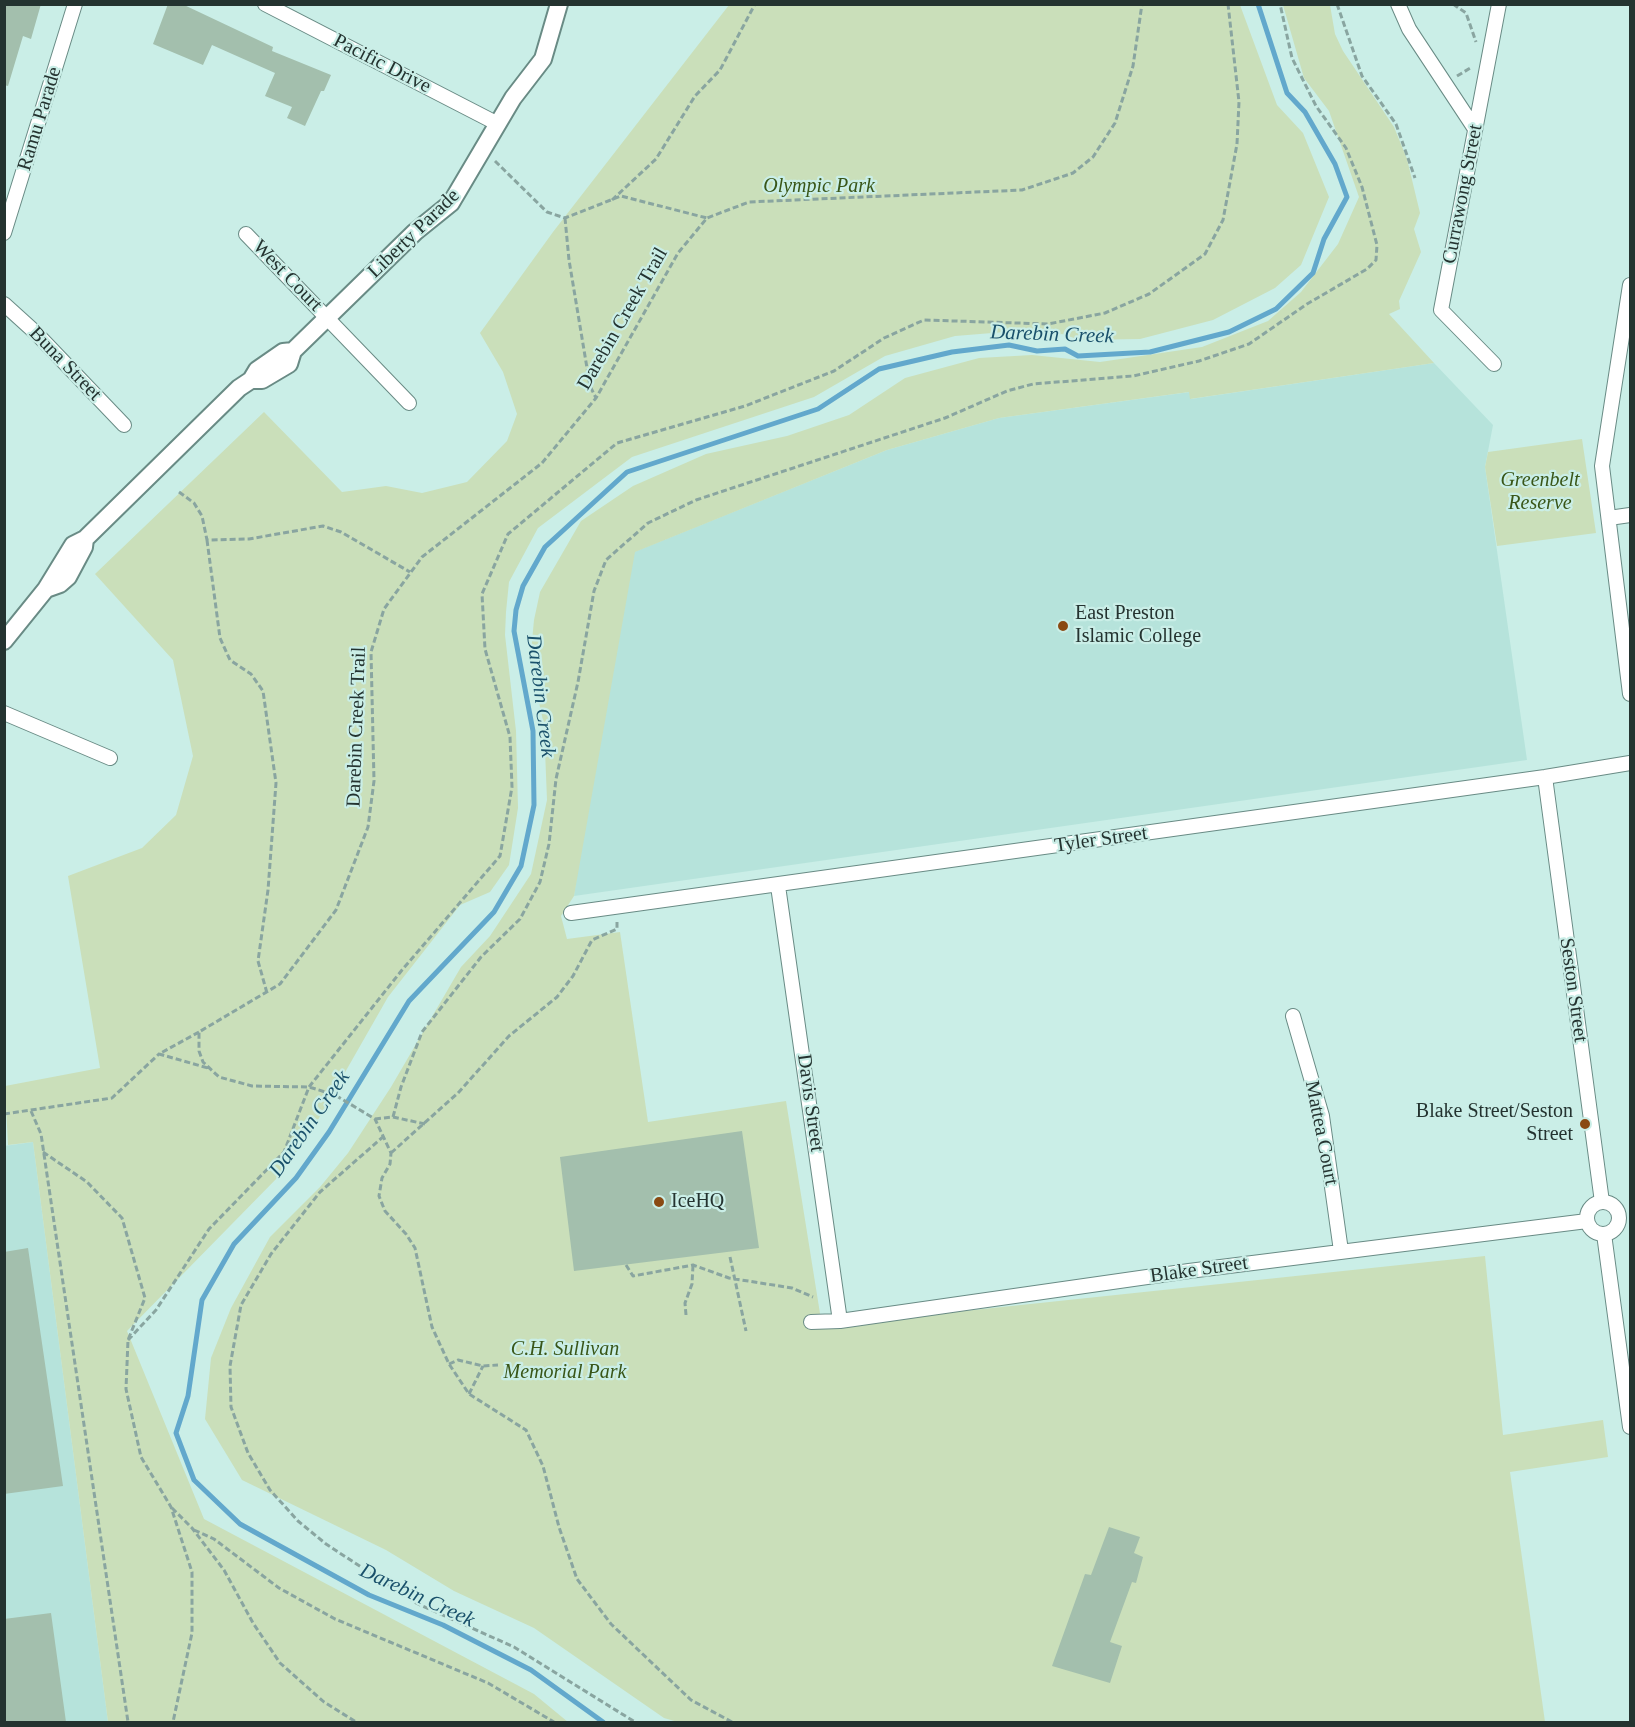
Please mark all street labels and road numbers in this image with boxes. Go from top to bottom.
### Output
street label: Pacific Drive [329,29,435,99]
street label: Ramu Parade [13,64,67,174]
street label: Currawong Street [1438,122,1488,266]
street label: Liberty Parade [363,184,465,284]
street label: West Court [247,235,327,317]
street label: Darebin Creek Trail [573,244,673,394]
street label: Buna Street [24,322,106,406]
street label: Darebin Creek Trail [342,646,372,808]
street label: Tyler Street [1053,822,1149,858]
street label: Seston Street [1554,936,1592,1044]
street label: Davis Street [791,1053,829,1153]
street label: Mattea Court [1299,1079,1343,1187]
street label: Blake Street [1149,1251,1249,1289]

